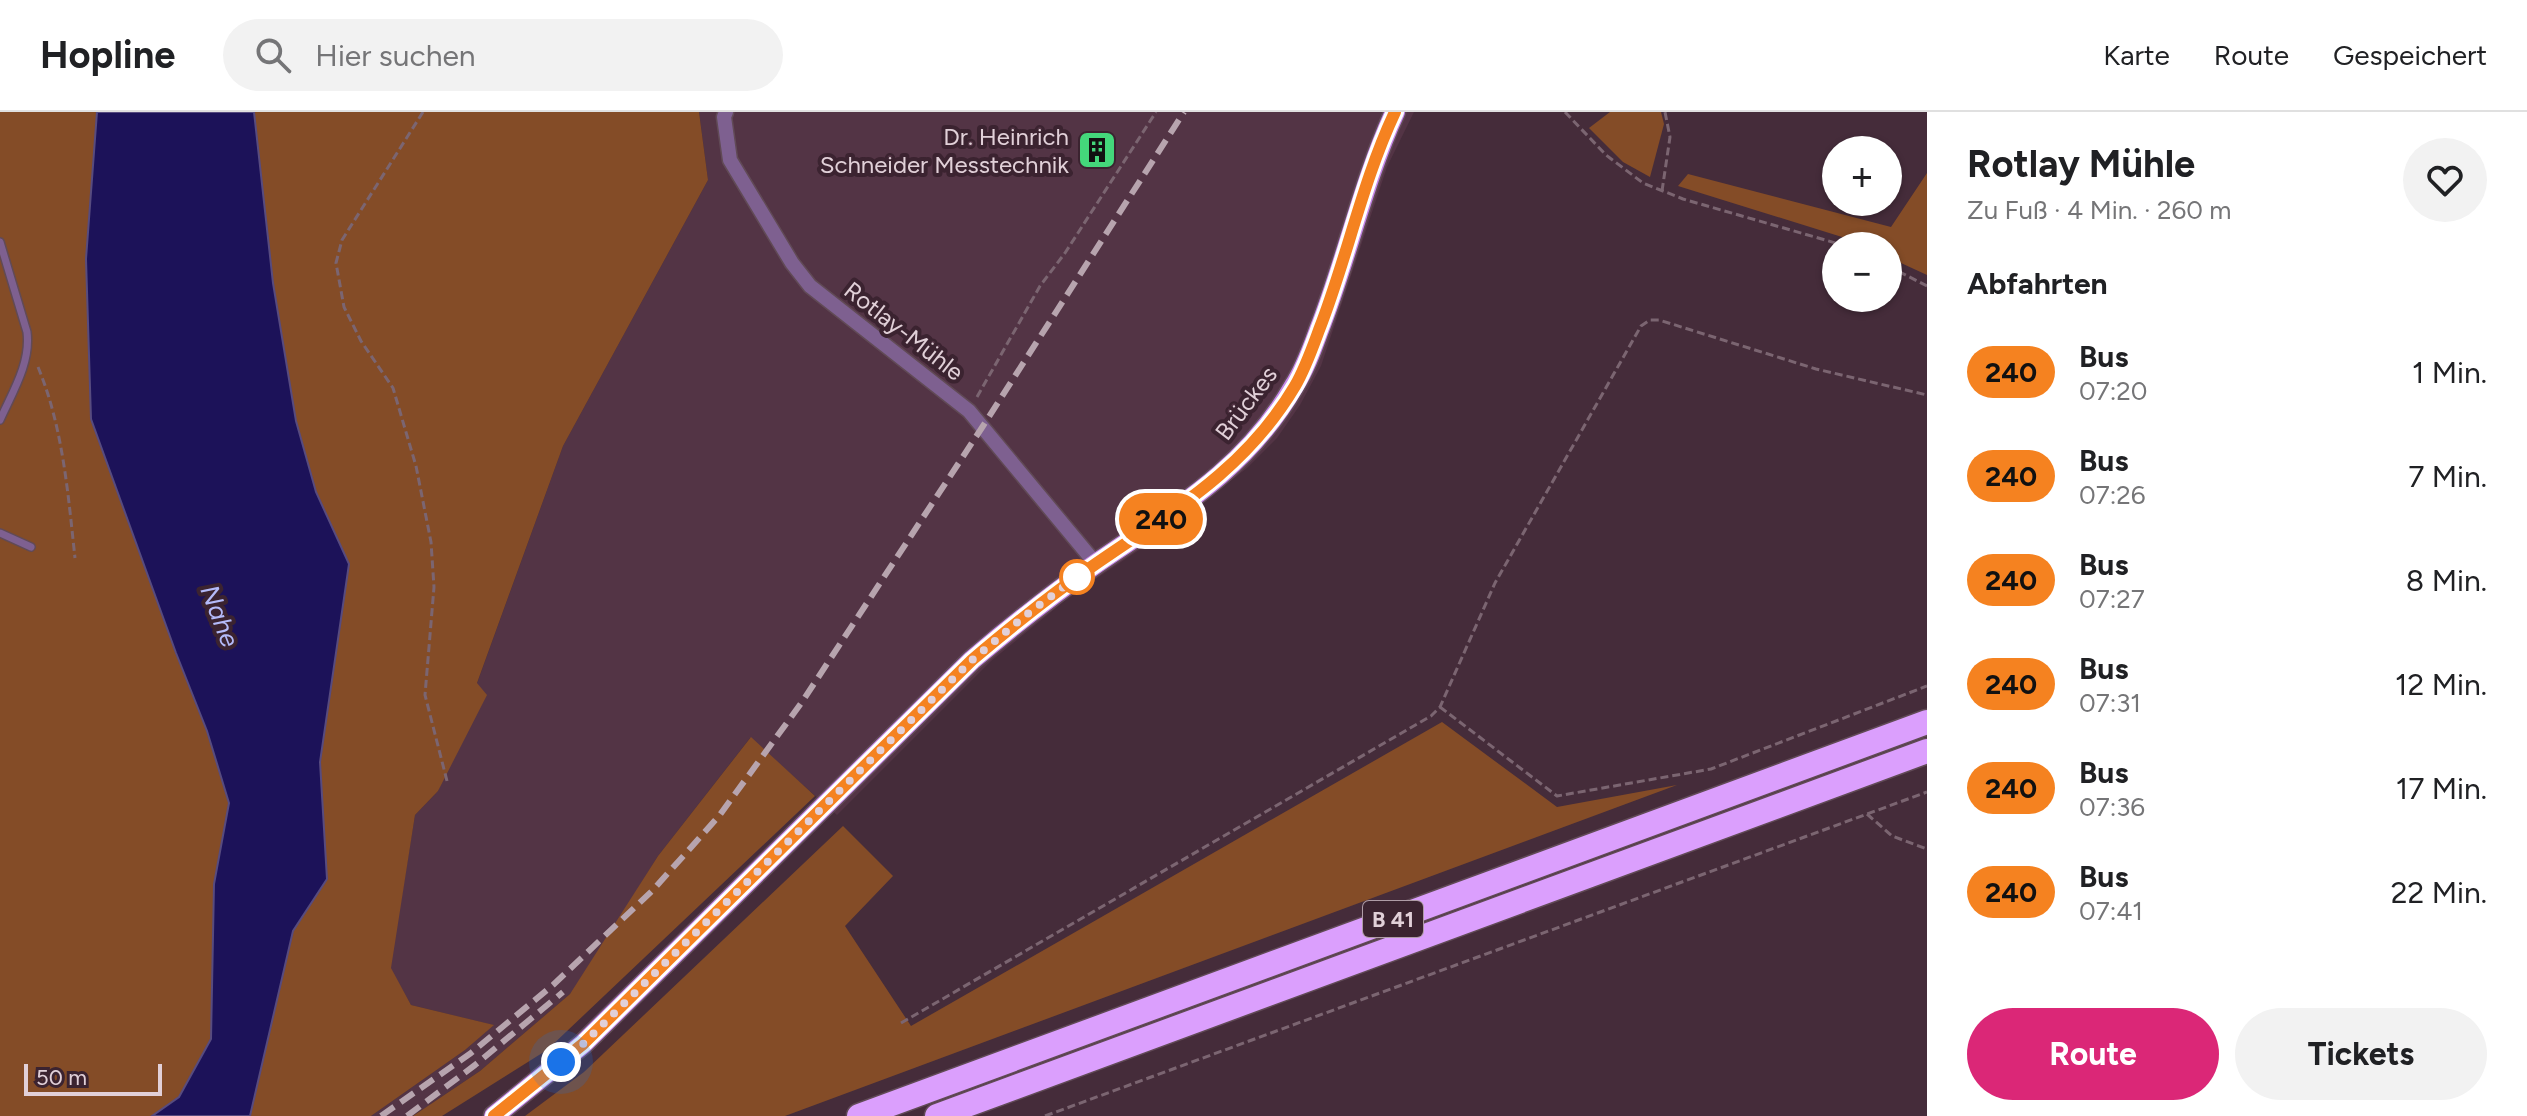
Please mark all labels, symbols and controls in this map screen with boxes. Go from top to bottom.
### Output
search box [223,19,783,91]
text: Hopline [40,32,175,78]
icon: search [251,33,295,77]
text: Hier suchen [315,37,476,74]
text: Karte [2103,38,2170,72]
text: Route [2214,38,2289,72]
text: Gespeichert [2333,38,2487,72]
place label: Dr. Heinrich Schneider Messtechnik [820,122,1069,179]
building icon: Dr. Heinrich Schneider Messtechnik [1076,129,1118,171]
map controls [1822,136,1902,312]
button: + [1822,136,1902,216]
button: heart [2403,138,2487,222]
text: Rotlay Mühle [1967,141,2195,187]
text: Zu Fuß · 4 Min. · 260 m [1967,194,2232,226]
button: − [1822,232,1902,312]
text: Abfahrten [1967,265,2108,302]
street label: Rotlay-Mühle [839,275,969,387]
text: Bus [2079,338,2128,375]
text: 1 Min. [2412,354,2487,391]
text: 240 [1985,355,2037,389]
street label: Brückes [1209,360,1283,446]
text: 07:20 [2079,375,2147,407]
text: Bus [2079,442,2128,479]
text: 7 Min. [2408,458,2487,495]
text: 240 [1985,459,2037,493]
text: 07:26 [2079,479,2145,511]
line badge: 240 [1115,493,1207,545]
text: 240 [1135,502,1187,536]
text: Bus [2079,546,2128,583]
unlabelled marker [1060,560,1094,594]
text: 8 Min. [2406,562,2487,599]
text: 240 [1985,563,2037,597]
water label: Nahe [194,580,246,652]
text: 07:27 [2079,583,2145,615]
text: Bus [2079,650,2128,687]
text: 12 Min. [2395,666,2487,703]
text: 240 [1985,667,2037,701]
text: 07:31 [2079,687,2141,719]
text: Bus [2079,754,2128,791]
text: 17 Min. [2396,770,2487,807]
text: 240 [1985,771,2037,805]
text: 07:36 [2079,791,2145,823]
text: Bus [2079,858,2128,895]
text: 22 Min. [2391,874,2487,911]
text: 240 [1985,875,2037,909]
text: 07:41 [2079,895,2143,927]
road number: B 41 [1363,901,1423,937]
button: Route [1967,1008,2219,1100]
button: Tickets [2235,1008,2487,1100]
your location [541,1042,581,1082]
scale bar [24,1060,162,1096]
text: 50 m [36,1064,87,1091]

